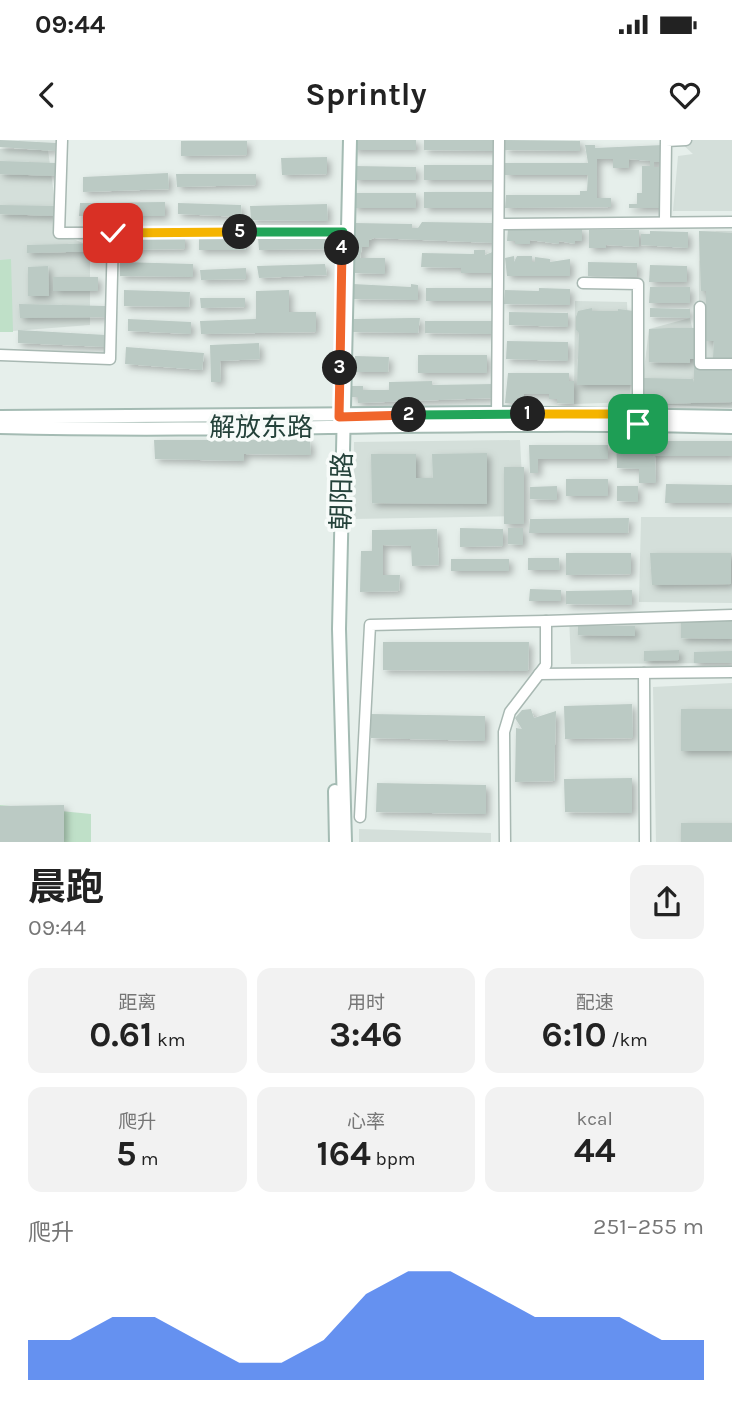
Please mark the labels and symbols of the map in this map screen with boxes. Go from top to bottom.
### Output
pin [83,203,143,263]
pin: 5 [222,214,258,250]
pin: 4 [324,230,360,266]
pin: 3 [322,350,358,386]
pin [608,394,668,454]
pin: 1 [510,396,546,432]
pin: 2 [392,398,426,432]
street label: 解放东路 [209,412,313,443]
street label: 朝阳路 [326,452,358,530]

